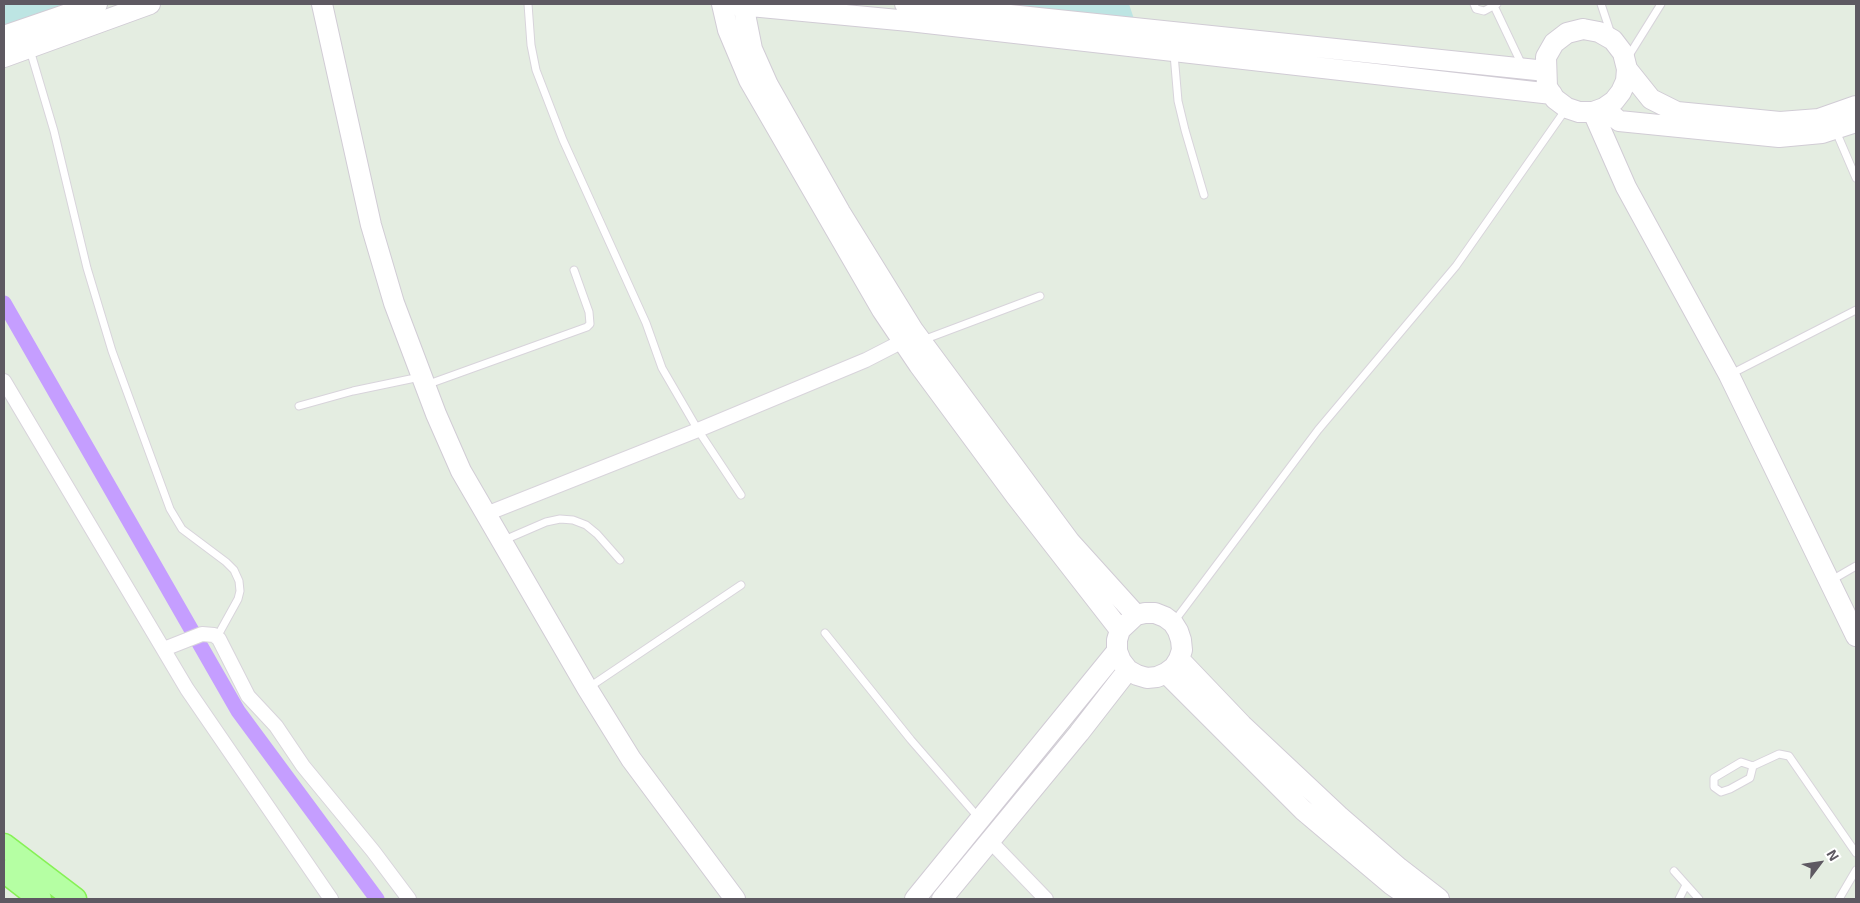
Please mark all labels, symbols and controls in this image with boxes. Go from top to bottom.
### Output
north arrow [1795,838,1845,888]
text: N [1823,846,1843,864]

